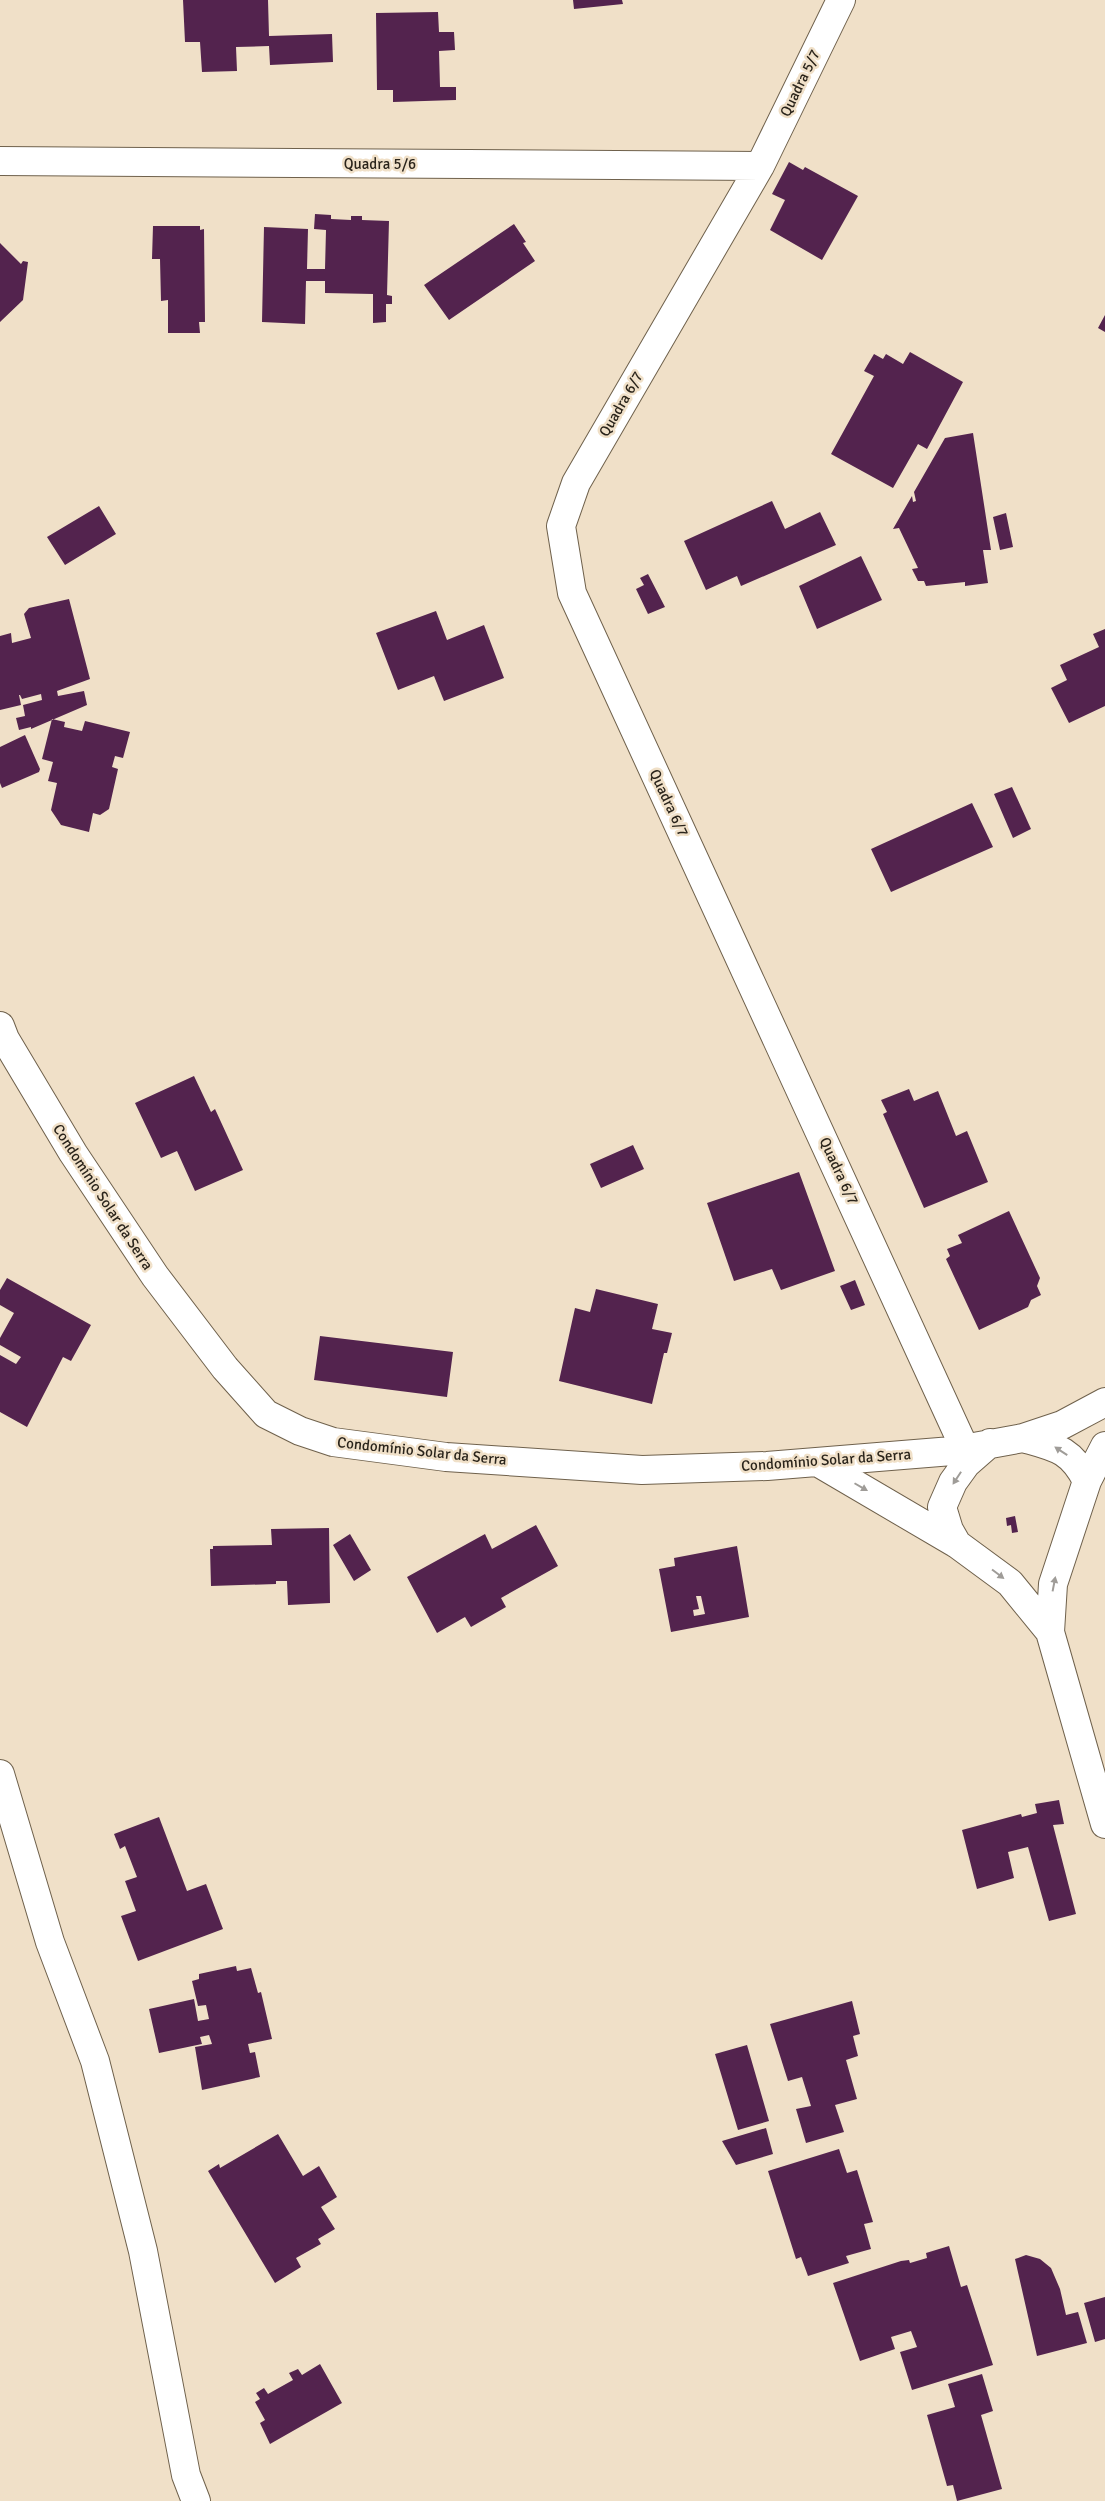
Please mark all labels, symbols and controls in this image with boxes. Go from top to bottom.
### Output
street label: Quadra 5/7 [776,47,824,119]
street label: Quadra 5/6 [344,155,416,173]
street label: Quadra 6/7 [595,368,647,440]
street label: Quadra 6/7 [646,766,692,840]
street label: Condomínio Solar da Serra [49,1121,157,1273]
street label: Quadra 6/7 [816,1134,862,1208]
street label: Condomínio Solar da Serra [336,1433,508,1469]
street label: Condomínio Solar da Serra [740,1445,912,1475]
one-way arrow [1054,1447,1068,1456]
one-way arrow [952,1471,961,1485]
one-way arrow [854,1483,867,1492]
one-way arrow [991,1569,1004,1580]
one-way arrow [1051,1575,1059,1591]

